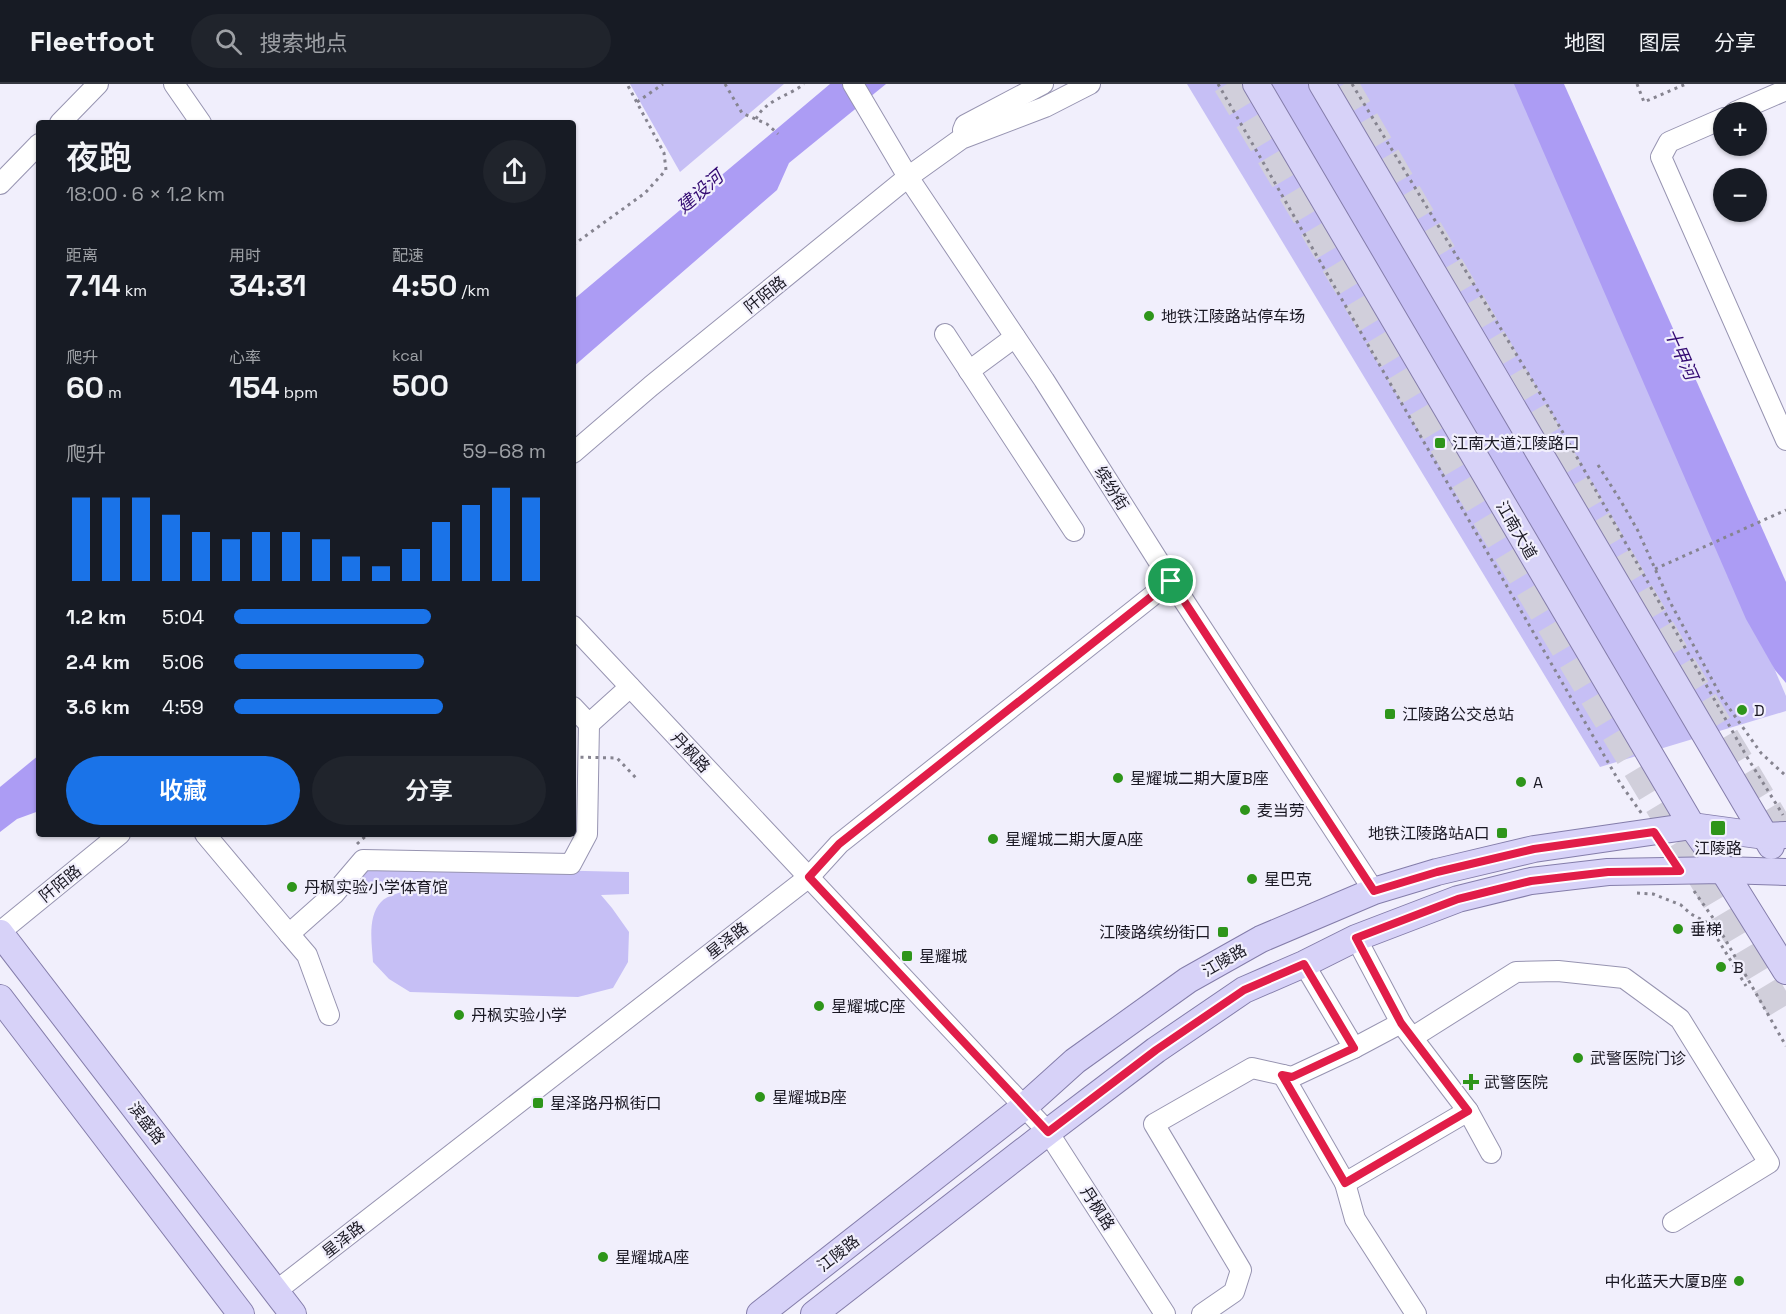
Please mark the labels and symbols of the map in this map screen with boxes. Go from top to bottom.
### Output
water label: 建设河 [672,163,730,218]
street label: 阡陌路 [740,271,791,318]
place label: 地铁江陵路站停车场 [1161,306,1305,327]
marker: 地铁江陵路站停车场 [1142,309,1156,323]
water label: 十甲河 [1660,324,1704,386]
place label: 江南大道江陵路口 [1452,433,1580,454]
marker: 江南大道江陵路口 [1433,436,1447,450]
street label: 缤纷街 [1090,462,1133,514]
street label: 江南大道 [1491,497,1542,563]
pin [1145,555,1196,606]
place label: D [1754,700,1765,721]
marker: D [1735,703,1749,717]
place label: 江陵路公交总站 [1402,704,1514,725]
marker: 江陵路公交总站 [1383,707,1397,721]
street label: 丹枫路 [667,728,715,777]
place label: 星耀城二期大厦B座 [1130,768,1269,789]
marker: 星耀城二期大厦B座 [1111,771,1125,785]
place label: A [1533,772,1543,793]
marker: A [1514,775,1528,789]
place label: 麦当劳 [1257,800,1305,821]
marker: 麦当劳 [1238,803,1252,817]
marker: 江陵路 [1709,819,1727,837]
place label: 地铁江陵路站A口 [1368,823,1490,844]
marker: 地铁江陵路站A口 [1495,826,1509,840]
place label: 星耀城二期大厦A座 [1005,829,1143,850]
marker: 星耀城二期大厦A座 [986,832,1000,846]
place label: 江陵路 [1694,838,1742,859]
street label: 阡陌路 [35,860,86,907]
place label: 星巴克 [1264,869,1312,890]
marker: 星巴克 [1245,872,1259,886]
place label: 丹枫实验小学体育馆 [304,877,448,898]
marker: 丹枫实验小学体育馆 [285,880,299,894]
street label: 星泽路 [702,917,753,963]
place label: 垂梯 [1690,919,1722,940]
place label: 江陵路缤纷街口 [1099,922,1211,943]
marker: 垂梯 [1671,922,1685,936]
marker: 江陵路缤纷街口 [1216,925,1230,939]
street label: 江陵路 [1198,939,1250,982]
place label: 星耀城 [919,946,967,967]
marker: 星耀城 [900,949,914,963]
place label: B [1733,957,1744,978]
marker: B [1714,960,1728,974]
place label: 星耀城C座 [831,996,905,1017]
marker: 星耀城C座 [812,999,826,1013]
place label: 丹枫实验小学 [471,1005,567,1026]
marker: 丹枫实验小学 [452,1008,466,1022]
place label: 武警医院门诊 [1590,1048,1686,1069]
marker: 武警医院门诊 [1571,1051,1585,1065]
place label: 武警医院 [1484,1072,1548,1093]
marker: 武警医院 [1462,1073,1480,1091]
place label: 星耀城B座 [772,1087,847,1108]
marker: 星耀城B座 [753,1090,767,1104]
place label: 星泽路丹枫街口 [550,1093,662,1114]
marker: 星泽路丹枫街口 [531,1096,545,1110]
street label: 滨盛路 [124,1098,170,1149]
street label: 丹枫路 [1076,1182,1119,1234]
street label: 星泽路 [318,1216,369,1262]
street label: 江陵路 [813,1230,864,1276]
place label: 星耀城A座 [615,1247,689,1268]
marker: 星耀城A座 [596,1250,610,1264]
place label: 中化蓝天大厦B座 [1604,1271,1727,1292]
marker: 中化蓝天大厦B座 [1732,1274,1746,1288]

